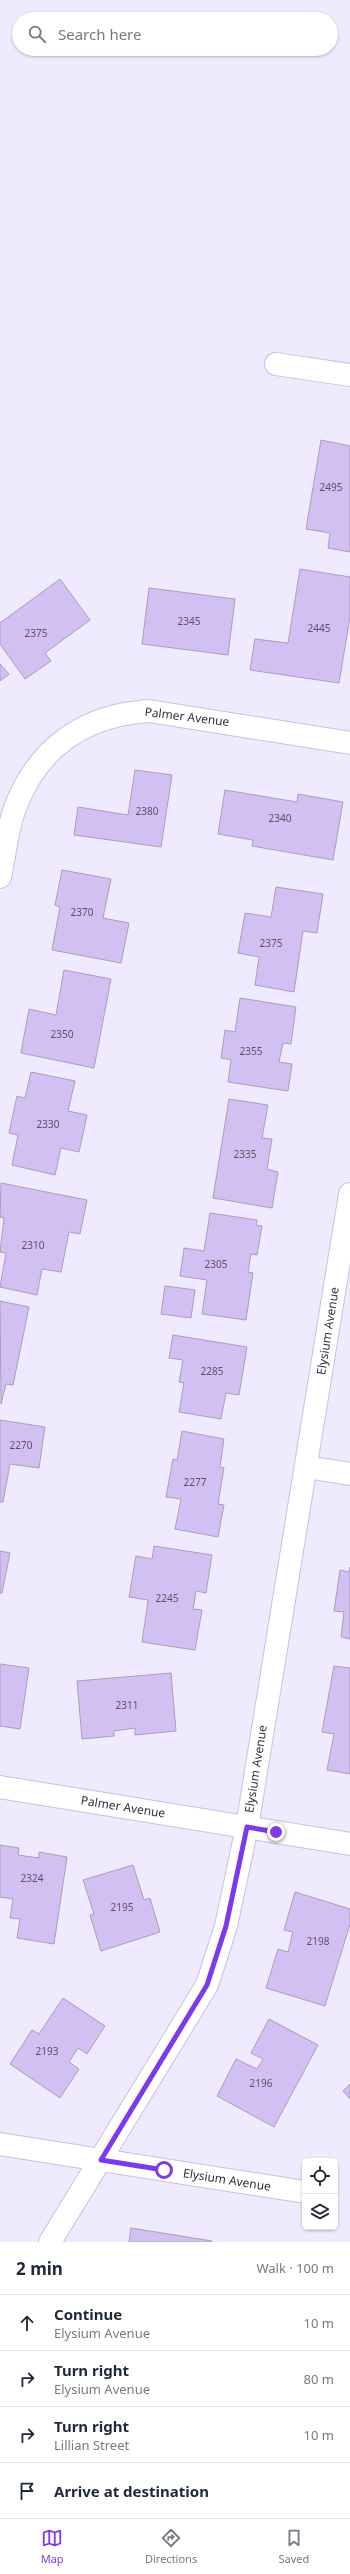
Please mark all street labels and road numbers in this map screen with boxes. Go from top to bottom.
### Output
street label: Palmer Avenue [144,703,231,730]
street label: Elysium Avenue [312,1286,343,1376]
street label: Elysium Avenue [240,1724,271,1814]
street label: Palmer Avenue [80,1791,167,1822]
street label: Elysium Avenue [182,2164,272,2195]

